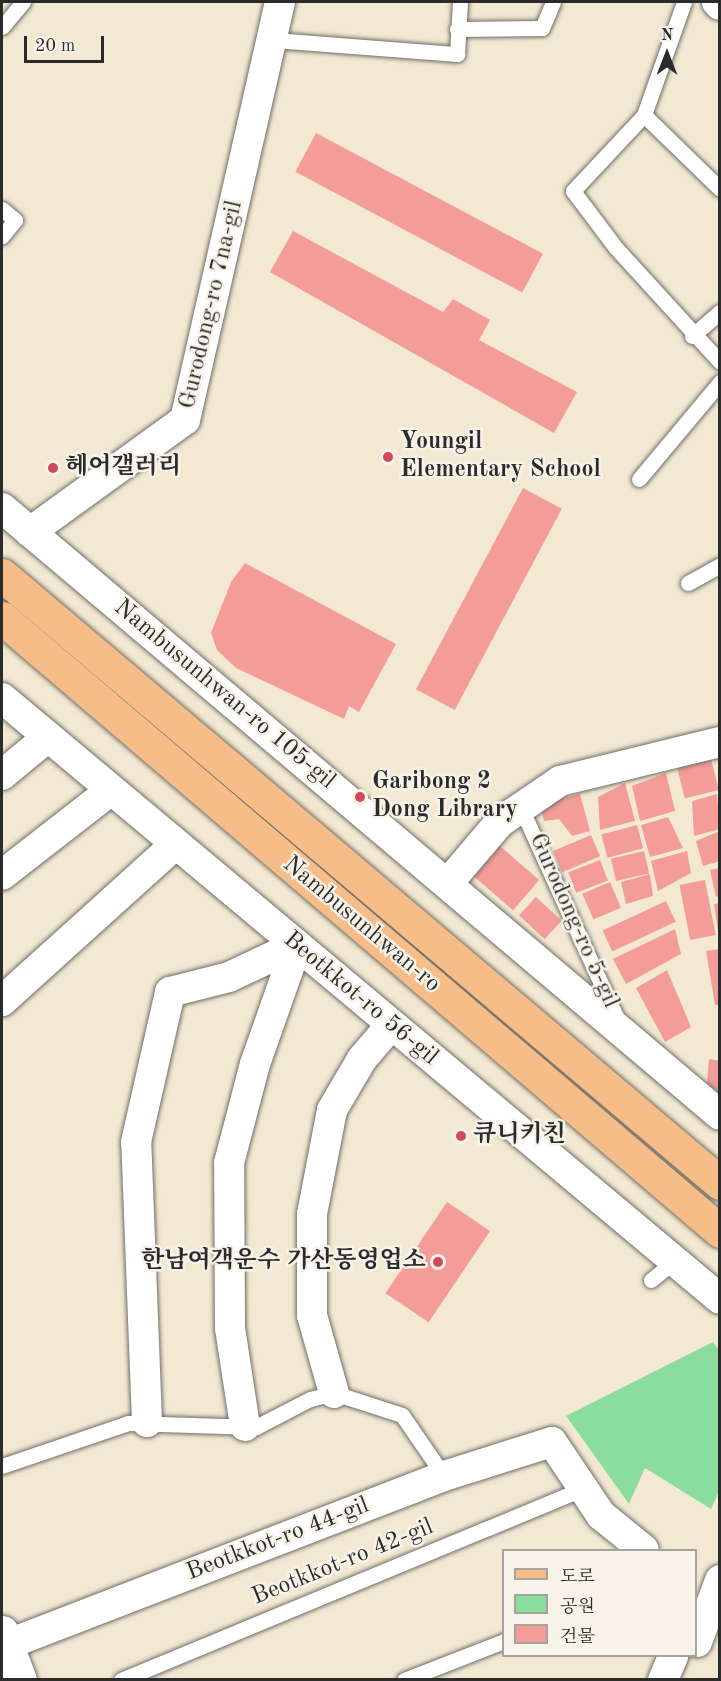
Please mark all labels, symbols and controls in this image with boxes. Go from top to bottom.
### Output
scale bar [27,24,106,62]
north arrow [637,24,697,84]
text: N [661,28,673,44]
text: 20 m [35,37,75,55]
street label: Gurodong-ro 7na-gil [174,198,250,412]
place label: Youngil Elementary School [400,429,601,485]
marker: Youngil Elementary School [381,450,395,464]
place label: 헤어갤러리 [65,454,181,482]
marker: 헤어갤러리 [46,461,60,475]
street label: Nambusunhwan-ro 105-gil [107,594,341,796]
place label: Garibong 2 Dong Library [372,769,518,825]
marker: Garibong 2 Dong Library [353,790,367,804]
street label: Gurodong-ro 5-gil [522,829,624,1013]
street label: Nambusunhwan-ro [276,851,446,999]
street label: Beotkkot-ro 56-gil [277,926,443,1072]
place label: 큐니키친 [473,1122,566,1150]
marker: 큐니키친 [454,1129,468,1143]
place label: 한남여객운수 가산동영업소 [141,1248,426,1276]
marker: 한남여객운수 가산동영업소 [431,1255,445,1269]
street label: Beotkkot-ro 44-gil [183,1492,373,1588]
street label: Beotkkot-ro 42-gil [248,1513,438,1613]
legend [502,1549,697,1657]
text: 도로 [560,1568,595,1586]
text: 공원 [560,1598,595,1616]
text: 건물 [560,1628,595,1646]

